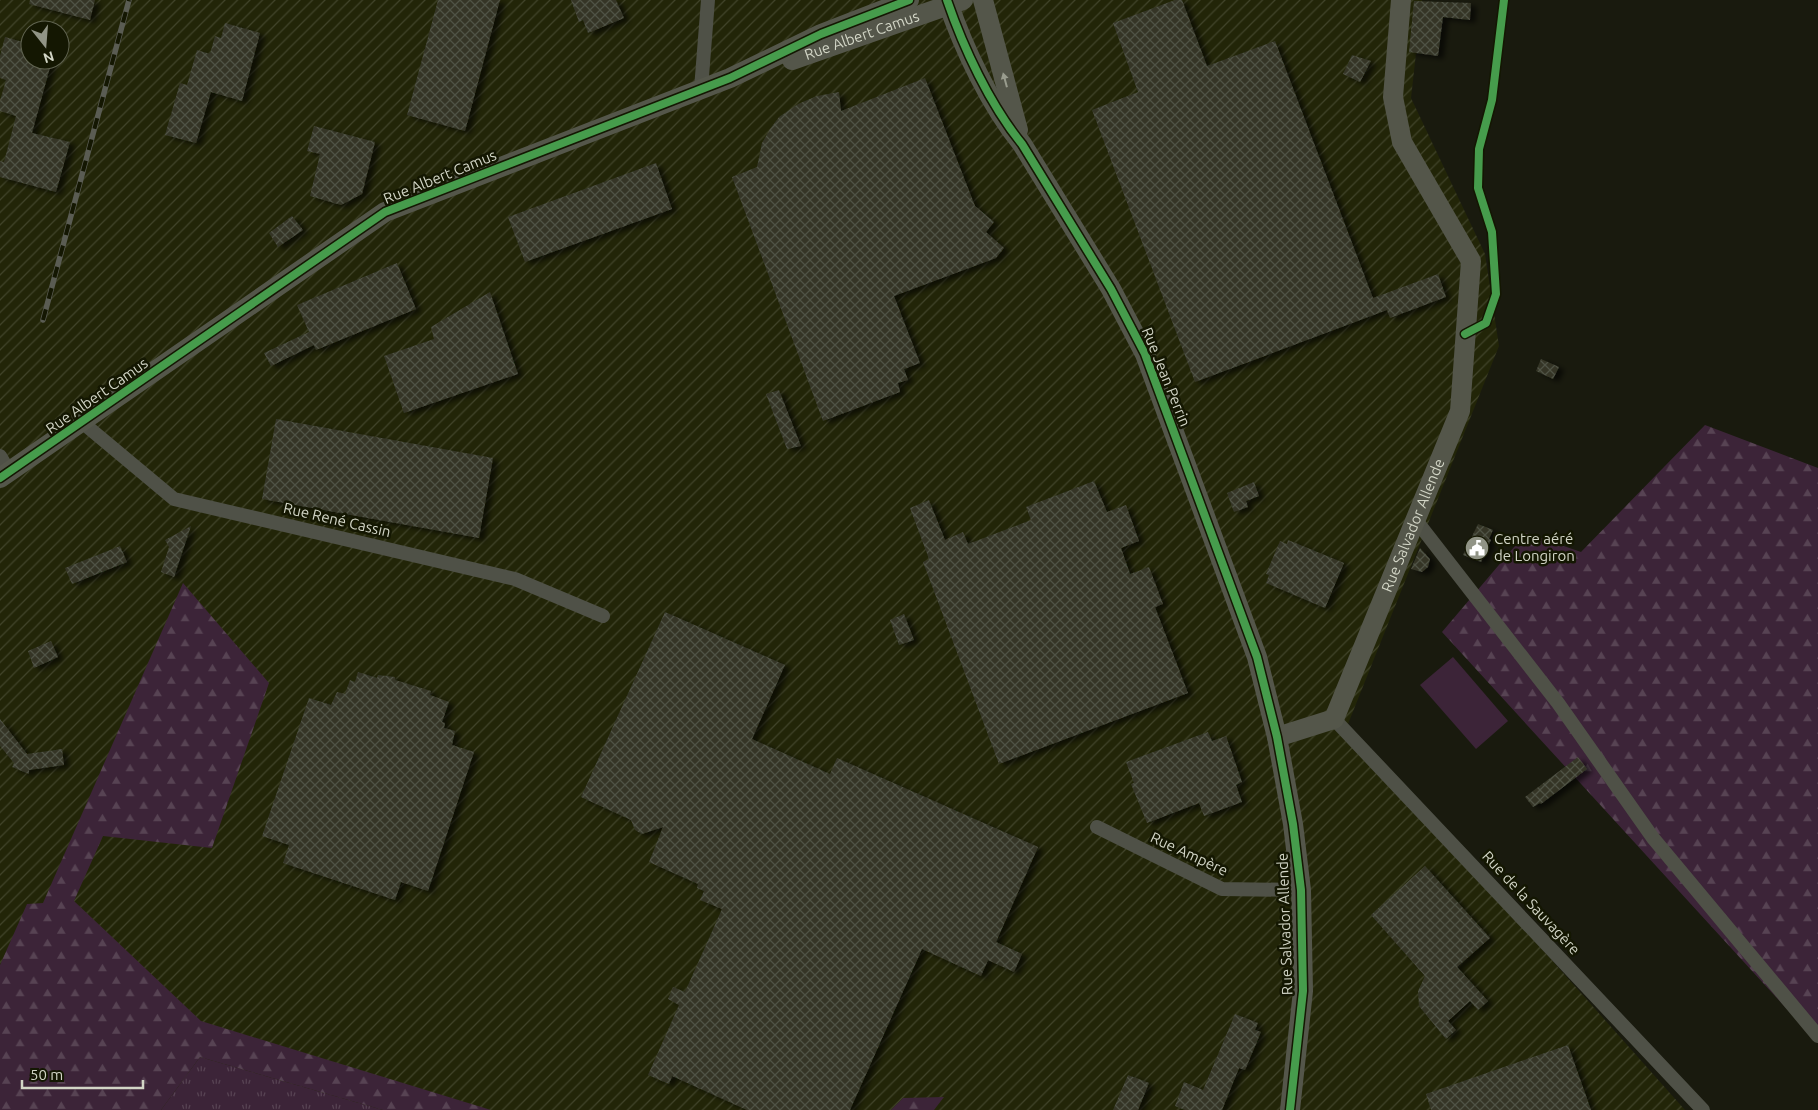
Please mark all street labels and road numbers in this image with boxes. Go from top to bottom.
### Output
street label: Rue Albert Camus [802,7,921,63]
street label: Rue Albert Camus [381,146,499,207]
street label: Rue Jean Perrin [1139,325,1194,429]
street label: Rue Albert Camus [43,354,151,437]
street label: Rue Salvador Allende [1378,456,1448,594]
street label: Rue René Cassin [282,499,392,540]
street label: Rue Ampère [1148,828,1231,879]
street label: Rue de la Sauvagère [1479,847,1584,958]
street label: Rue Salvador Allende [1274,853,1295,995]

